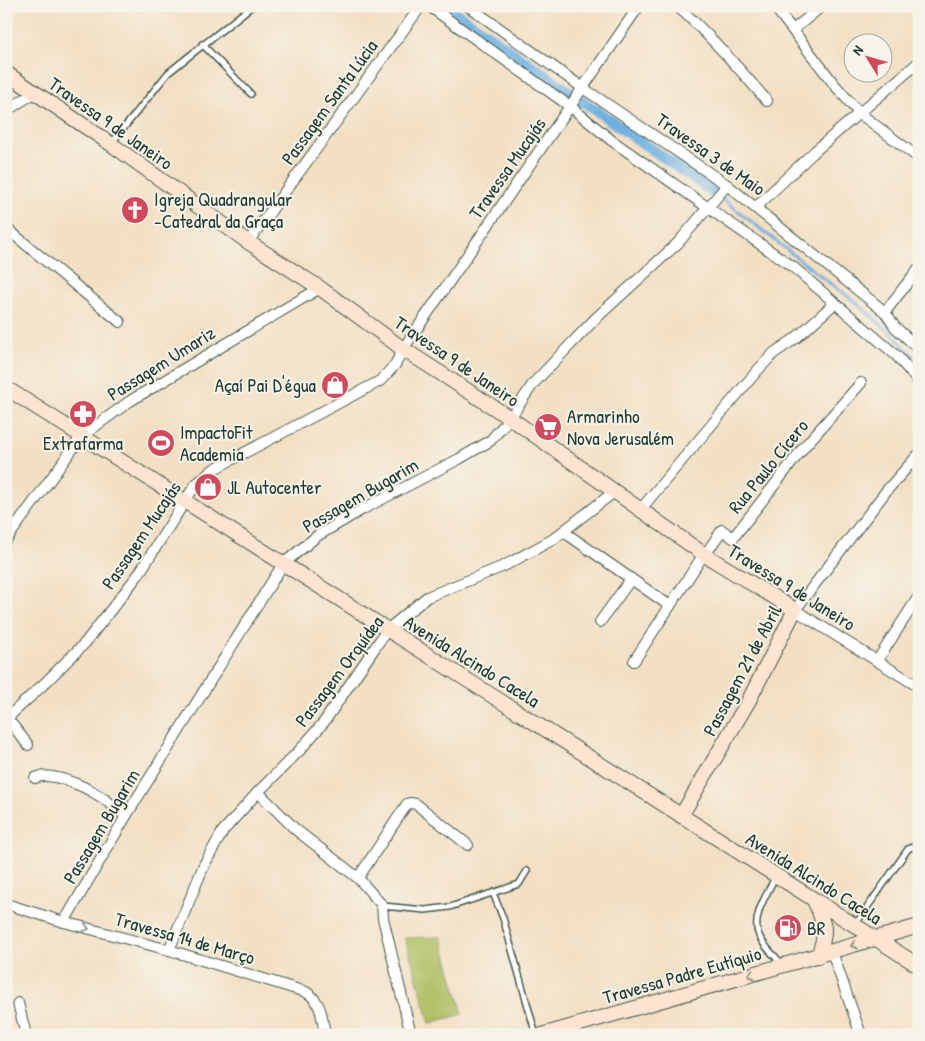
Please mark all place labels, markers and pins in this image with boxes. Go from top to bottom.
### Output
place label: Igreja Quadrangular -Catedral da Graça [154,186,293,234]
church icon: Igreja Quadrangular -Catedral da Graça [120,195,150,225]
shop icon: Açaí Pai D'égua [320,370,350,400]
place label: Açaí Pai D'égua [215,372,317,398]
pharmacy icon: Extrafarma [68,399,98,429]
place label: Armarinho Nova Jerusalém [567,403,674,451]
supermarket icon: Armarinho Nova Jerusalém [533,412,563,442]
place label: ImpactoFit Academia [180,419,253,467]
sports icon: ImpactoFit Academia [146,428,176,458]
place label: Extrafarma [43,430,124,456]
shop icon: JL Autocenter [193,472,223,502]
place label: JL Autocenter [227,474,322,500]
fuel station icon: BR [773,913,803,943]
place label: BR [807,915,826,941]

